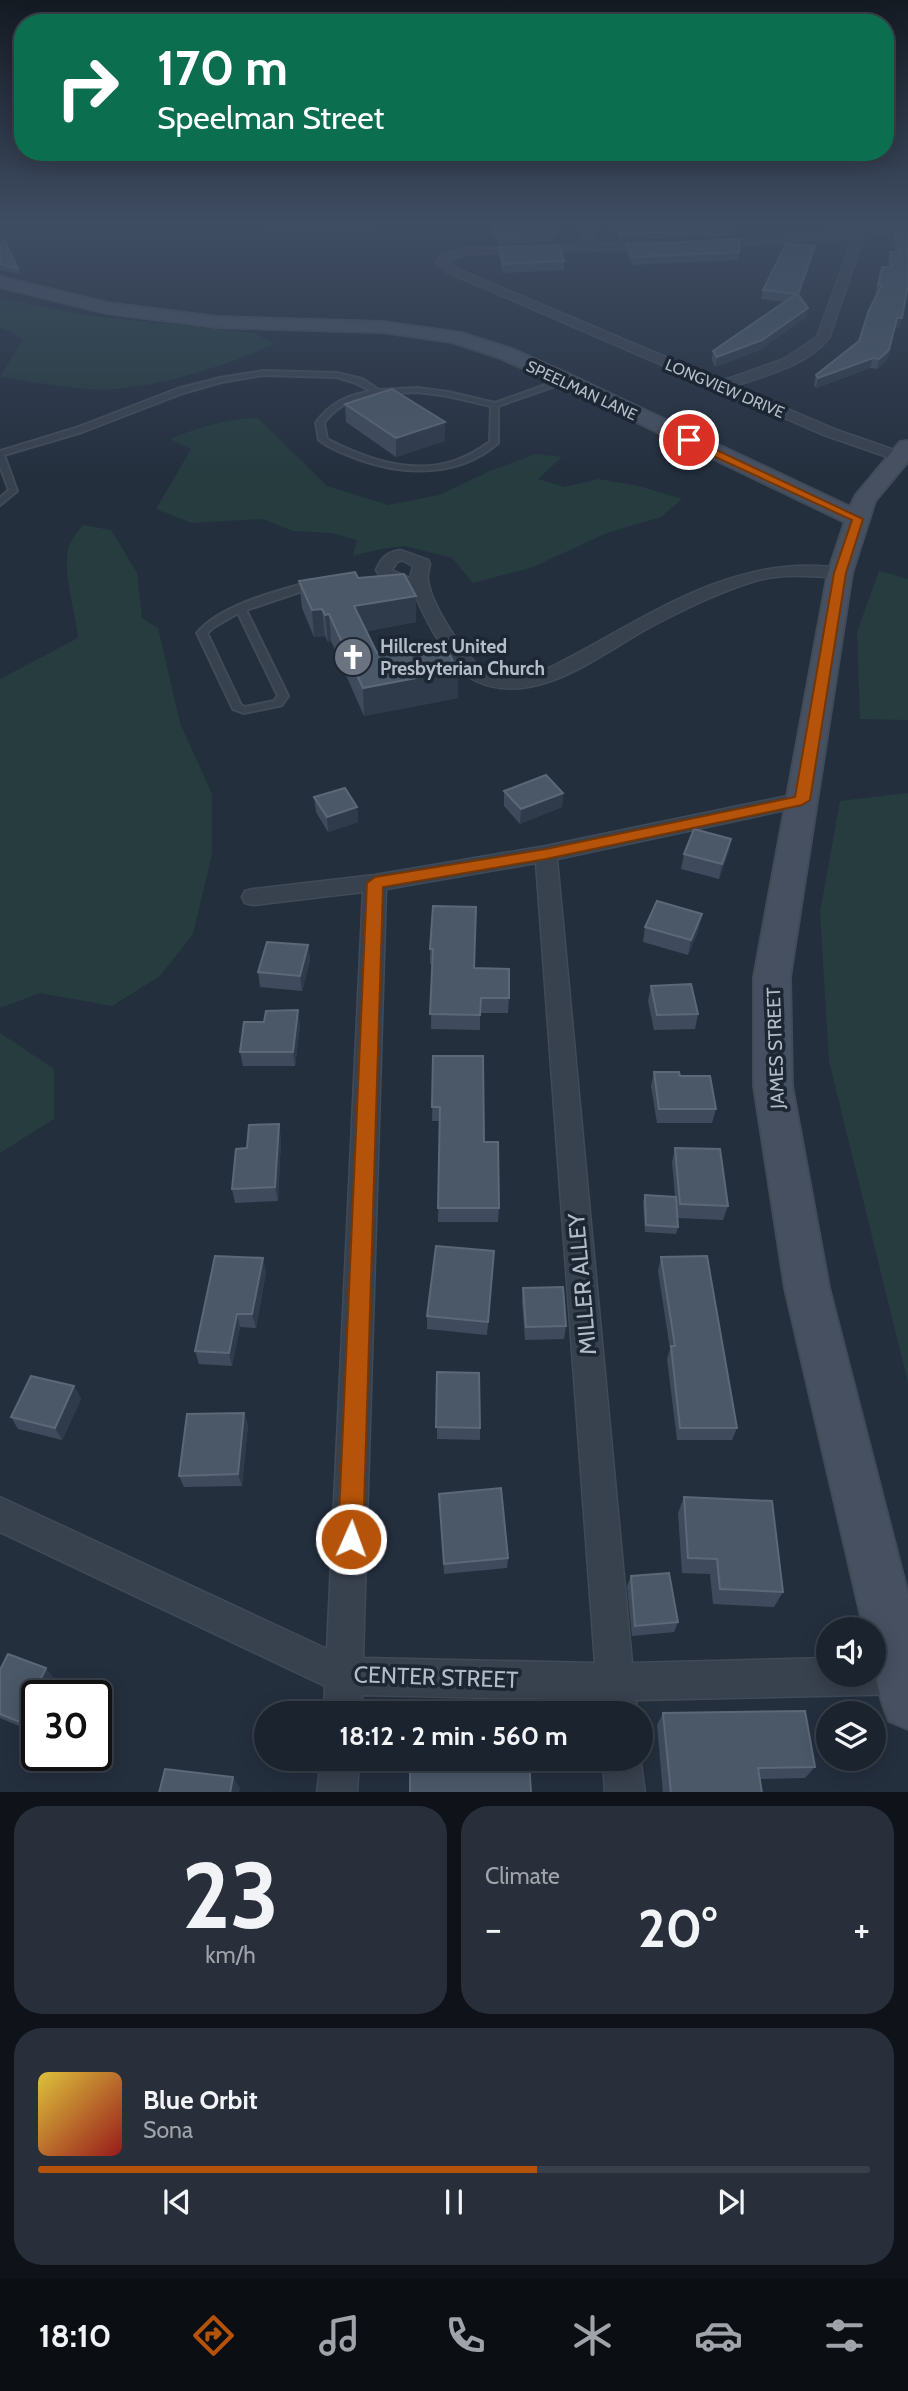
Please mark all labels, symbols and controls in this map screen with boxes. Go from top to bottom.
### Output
text: 170 m [157,38,288,97]
icon: right [42,42,133,133]
text: Speelman Street [157,98,384,137]
street label: LONGVIEW DRIVE [662,355,787,422]
street label: SPEELMAN LANE [523,356,640,424]
pin [659,410,719,470]
icon: arrive [670,421,708,459]
place label: Hillcrest United Presbyterian Church [380,635,545,680]
church icon: Hillcrest United Presbyterian Church [332,636,374,678]
street label: JAMES STREET [762,987,789,1110]
street label: MILLER ALLEY [562,1211,602,1356]
position arrow [314,1502,388,1576]
map controls [816,1617,886,1771]
button: sound [816,1617,886,1687]
street label: CENTER STREET [353,1660,519,1694]
speed limit sign: 30 [21,1680,112,1771]
button: layers [816,1701,886,1771]
text: 18:12 · 2 min · 560 m [339,1720,568,1752]
text: 23 [182,1840,279,1951]
text: Climate [485,1862,560,1890]
text: 20° [638,1897,717,1960]
text: − [485,1905,502,1952]
text: + [853,1905,870,1952]
text: km/h [205,1941,256,1969]
text: Blue Orbit [143,2084,258,2116]
text: Sona [143,2116,193,2144]
icon: previous [158,2183,196,2221]
icon: pause [435,2183,473,2221]
icon: next [712,2183,750,2221]
icon: directions [189,2311,238,2360]
icon: music [315,2311,364,2360]
icon: phone [441,2311,490,2360]
icon: climate [568,2311,617,2360]
icon: car [694,2311,743,2360]
icon: filters [820,2311,869,2360]
text: 18:10 [39,2316,111,2355]

